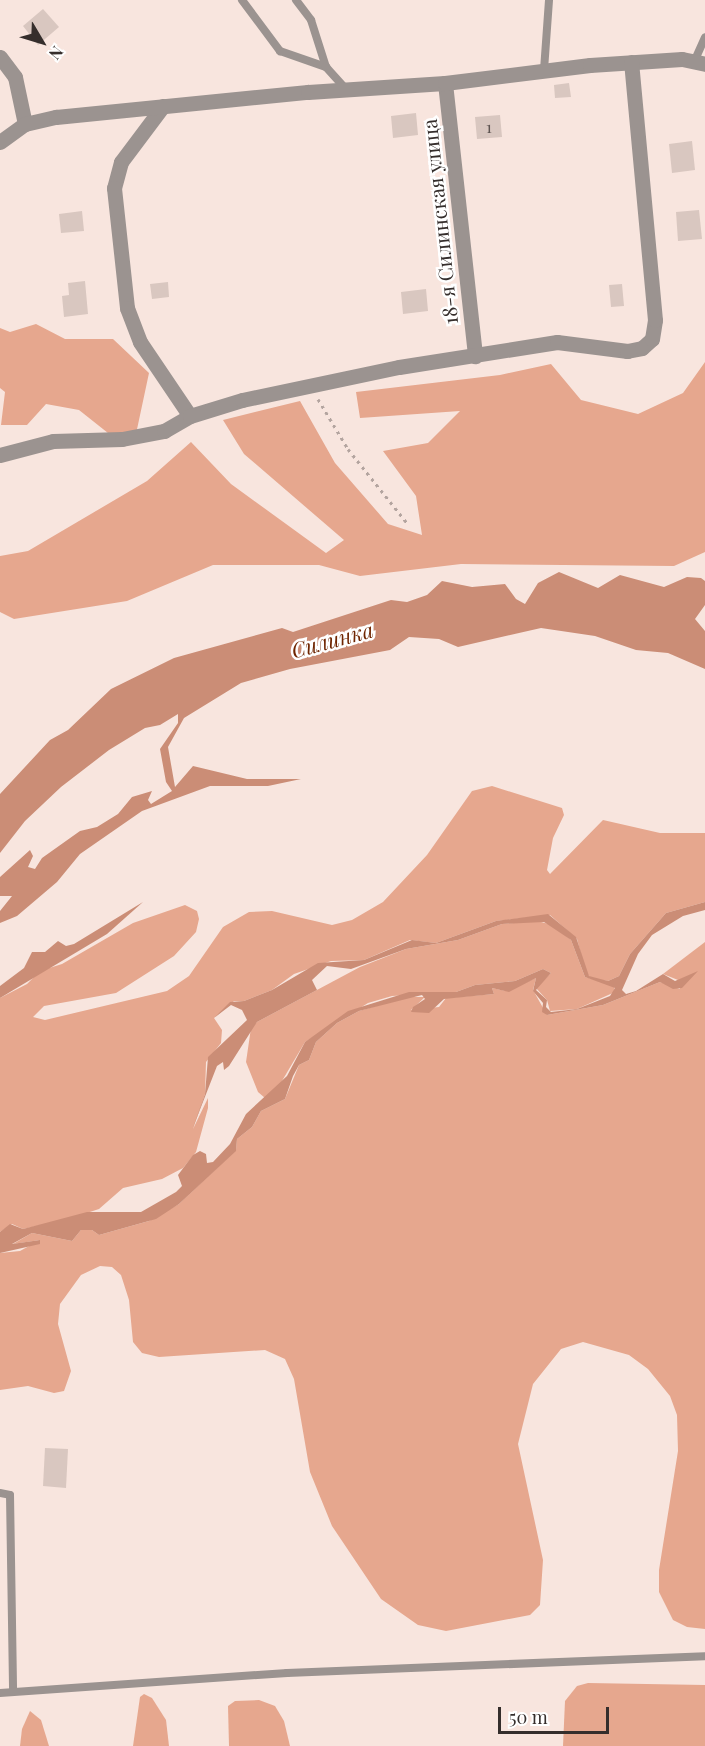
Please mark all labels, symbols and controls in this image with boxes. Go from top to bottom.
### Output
north arrow [12,12,72,72]
text: N [45,42,68,64]
house number: 1 [486,117,492,137]
street label: 18-я Силинская улица [416,118,462,326]
water label: Силинка [288,616,376,662]
scale bar [501,1695,612,1733]
text: 50 m [509,1705,548,1729]

